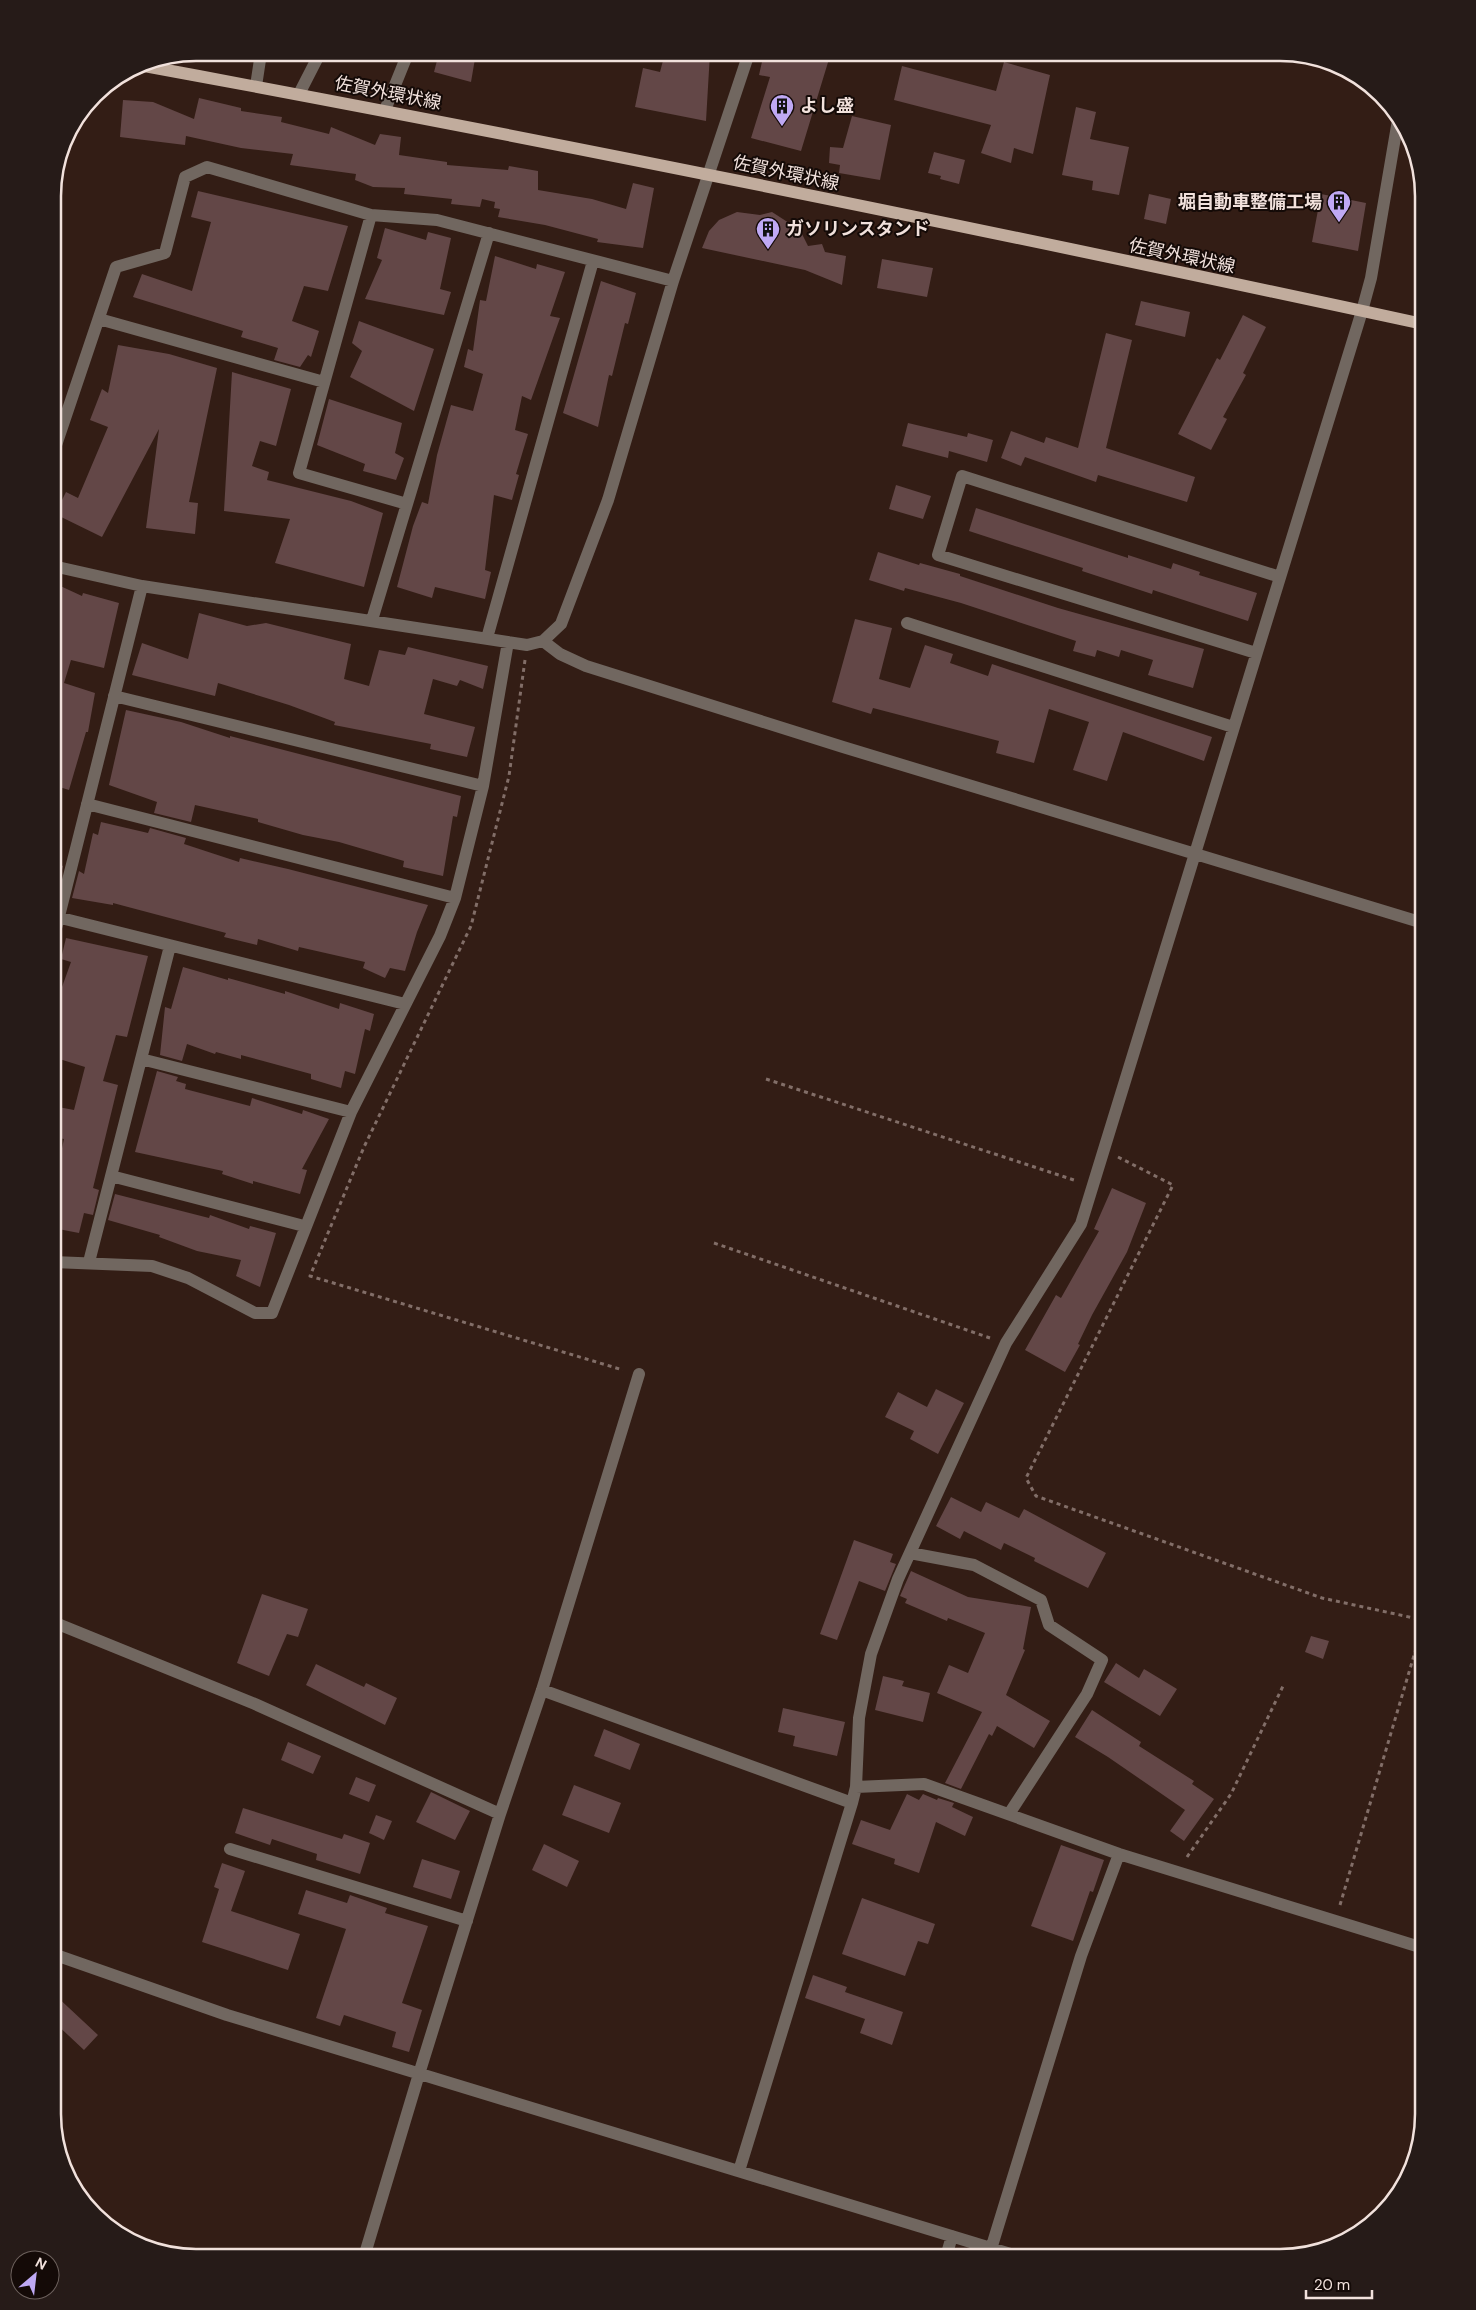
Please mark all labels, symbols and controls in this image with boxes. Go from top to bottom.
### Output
street label: 佐賀外環状線 [333,71,443,115]
building icon: よし盛 [769,93,795,127]
place label: よし盛 [800,94,854,118]
street label: 佐賀外環状線 [731,150,841,196]
building icon: 堀自動車整備工場 [1326,189,1352,223]
place label: 堀自動車整備工場 [1178,190,1322,214]
building icon: ガソリンスタンド [755,216,781,250]
place label: ガソリンスタンド [786,217,930,241]
street label: 佐賀外環状線 [1127,233,1237,279]
north arrow [10,2250,60,2300]
text: N [32,2253,50,2274]
scale bar [1306,2268,1372,2300]
text: 20 m [1314,2275,1350,2295]

